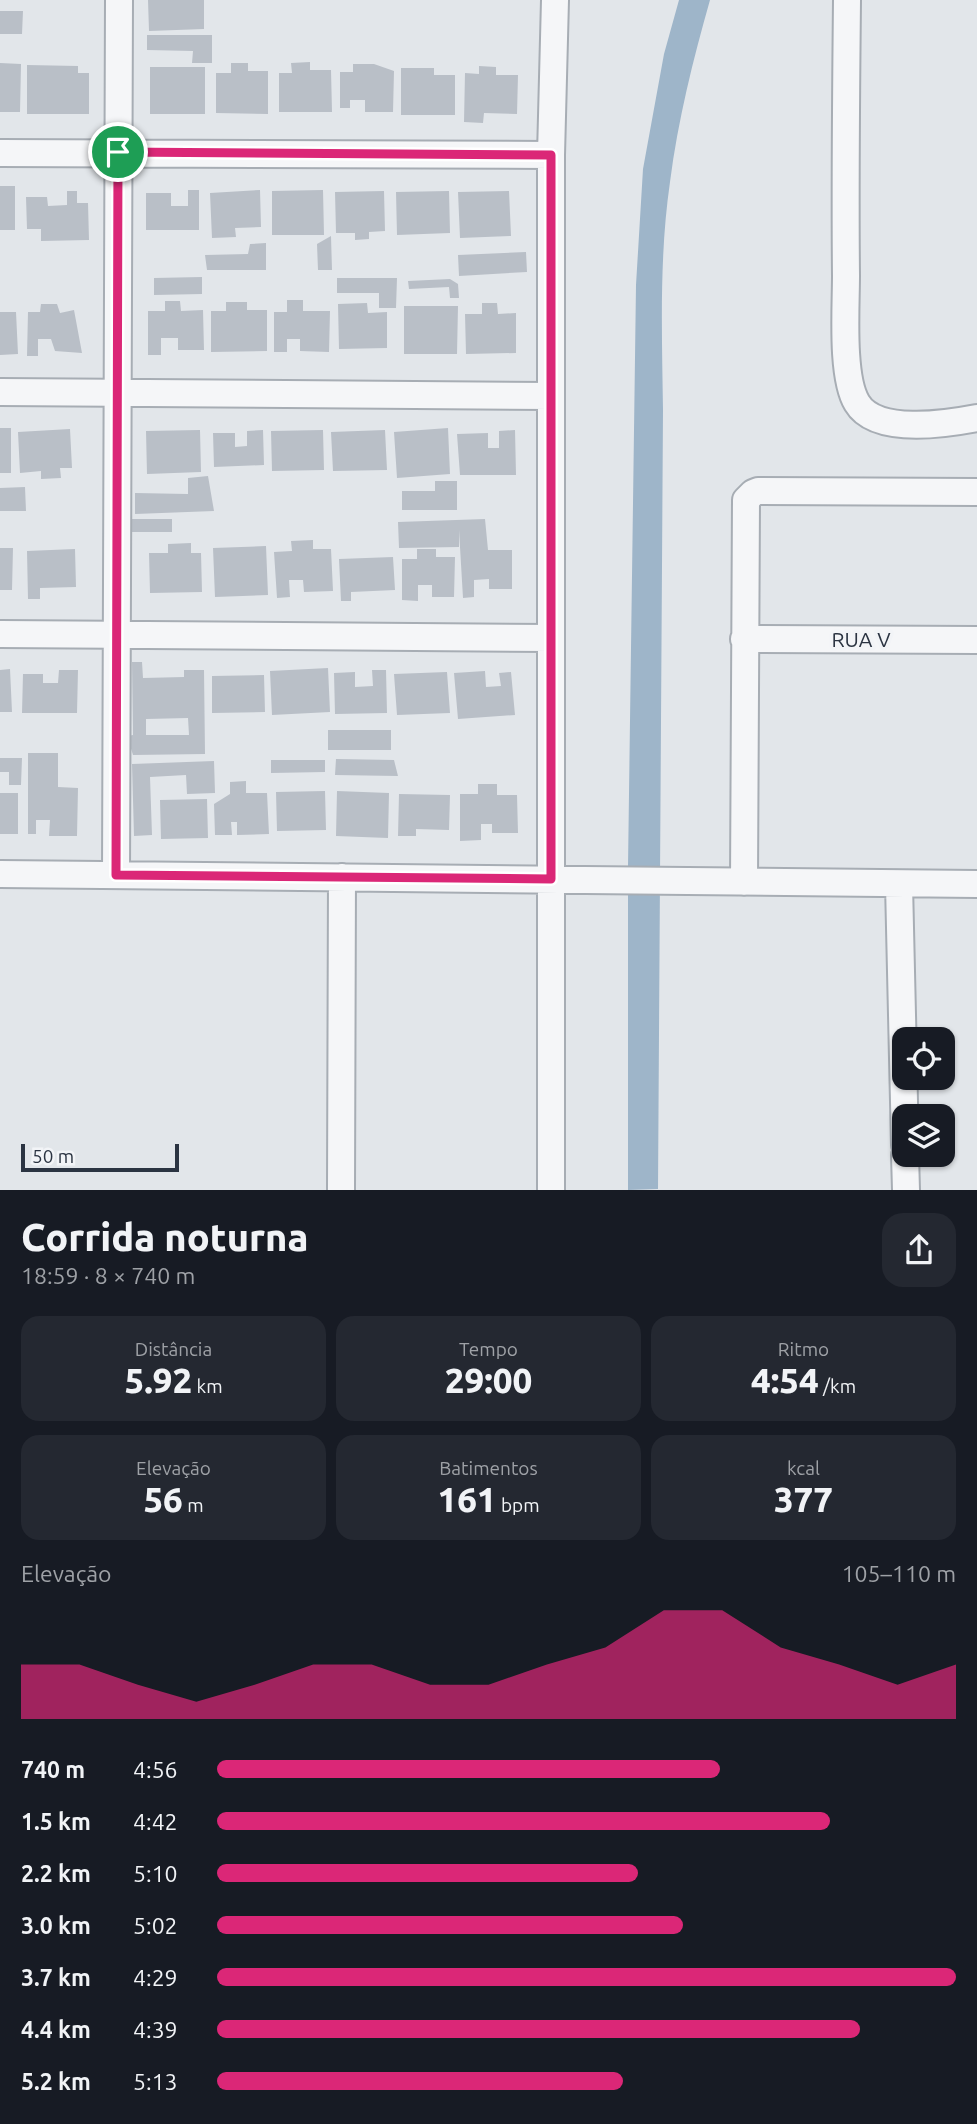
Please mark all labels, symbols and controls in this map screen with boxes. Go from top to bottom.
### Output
pin [88,122,148,182]
icon: arrive [99,133,137,171]
street label: RUA V [831,627,891,651]
map controls [892,1027,955,1167]
button: locate [892,1027,955,1090]
button: layers [892,1104,955,1167]
scale bar [21,1140,178,1172]
text: 50 m [32,1145,74,1167]
button: share [882,1213,956,1287]
text: Corrida noturna [21,1216,309,1258]
text: 18:59 · 8 × 740 m [21,1263,195,1288]
text: Distância [135,1338,212,1360]
text: Tempo [459,1338,518,1360]
text: Ritmo [778,1338,829,1360]
text: 5.92 [124,1360,192,1400]
text: 29:00 [445,1360,532,1400]
text: 4:54 [751,1360,819,1400]
text: km [192,1375,223,1397]
text: /km [819,1375,856,1397]
text: Elevação [136,1457,211,1479]
text: Batimentos [439,1457,538,1479]
text: kcal [787,1457,820,1479]
text: 56 [143,1479,183,1519]
text: 161 [437,1479,497,1519]
text: 377 [774,1479,833,1519]
text: m [183,1494,204,1516]
text: bpm [497,1494,540,1516]
text: Elevação [21,1561,112,1586]
text: 105–110 m [842,1561,956,1586]
text: 740 m [21,1757,85,1782]
text: 4:56 [133,1757,178,1782]
text: 1.5 km [21,1809,91,1834]
text: 4:42 [133,1809,178,1834]
text: 2.2 km [21,1861,91,1886]
text: 5:10 [133,1861,178,1886]
text: 3.0 km [21,1913,91,1938]
text: 5:02 [133,1913,178,1938]
text: 3.7 km [21,1965,91,1990]
text: 4:29 [133,1965,178,1990]
text: 4.4 km [21,2017,91,2042]
text: 4:39 [133,2017,178,2042]
text: 5.2 km [21,2069,91,2094]
text: 5:13 [133,2069,178,2094]

